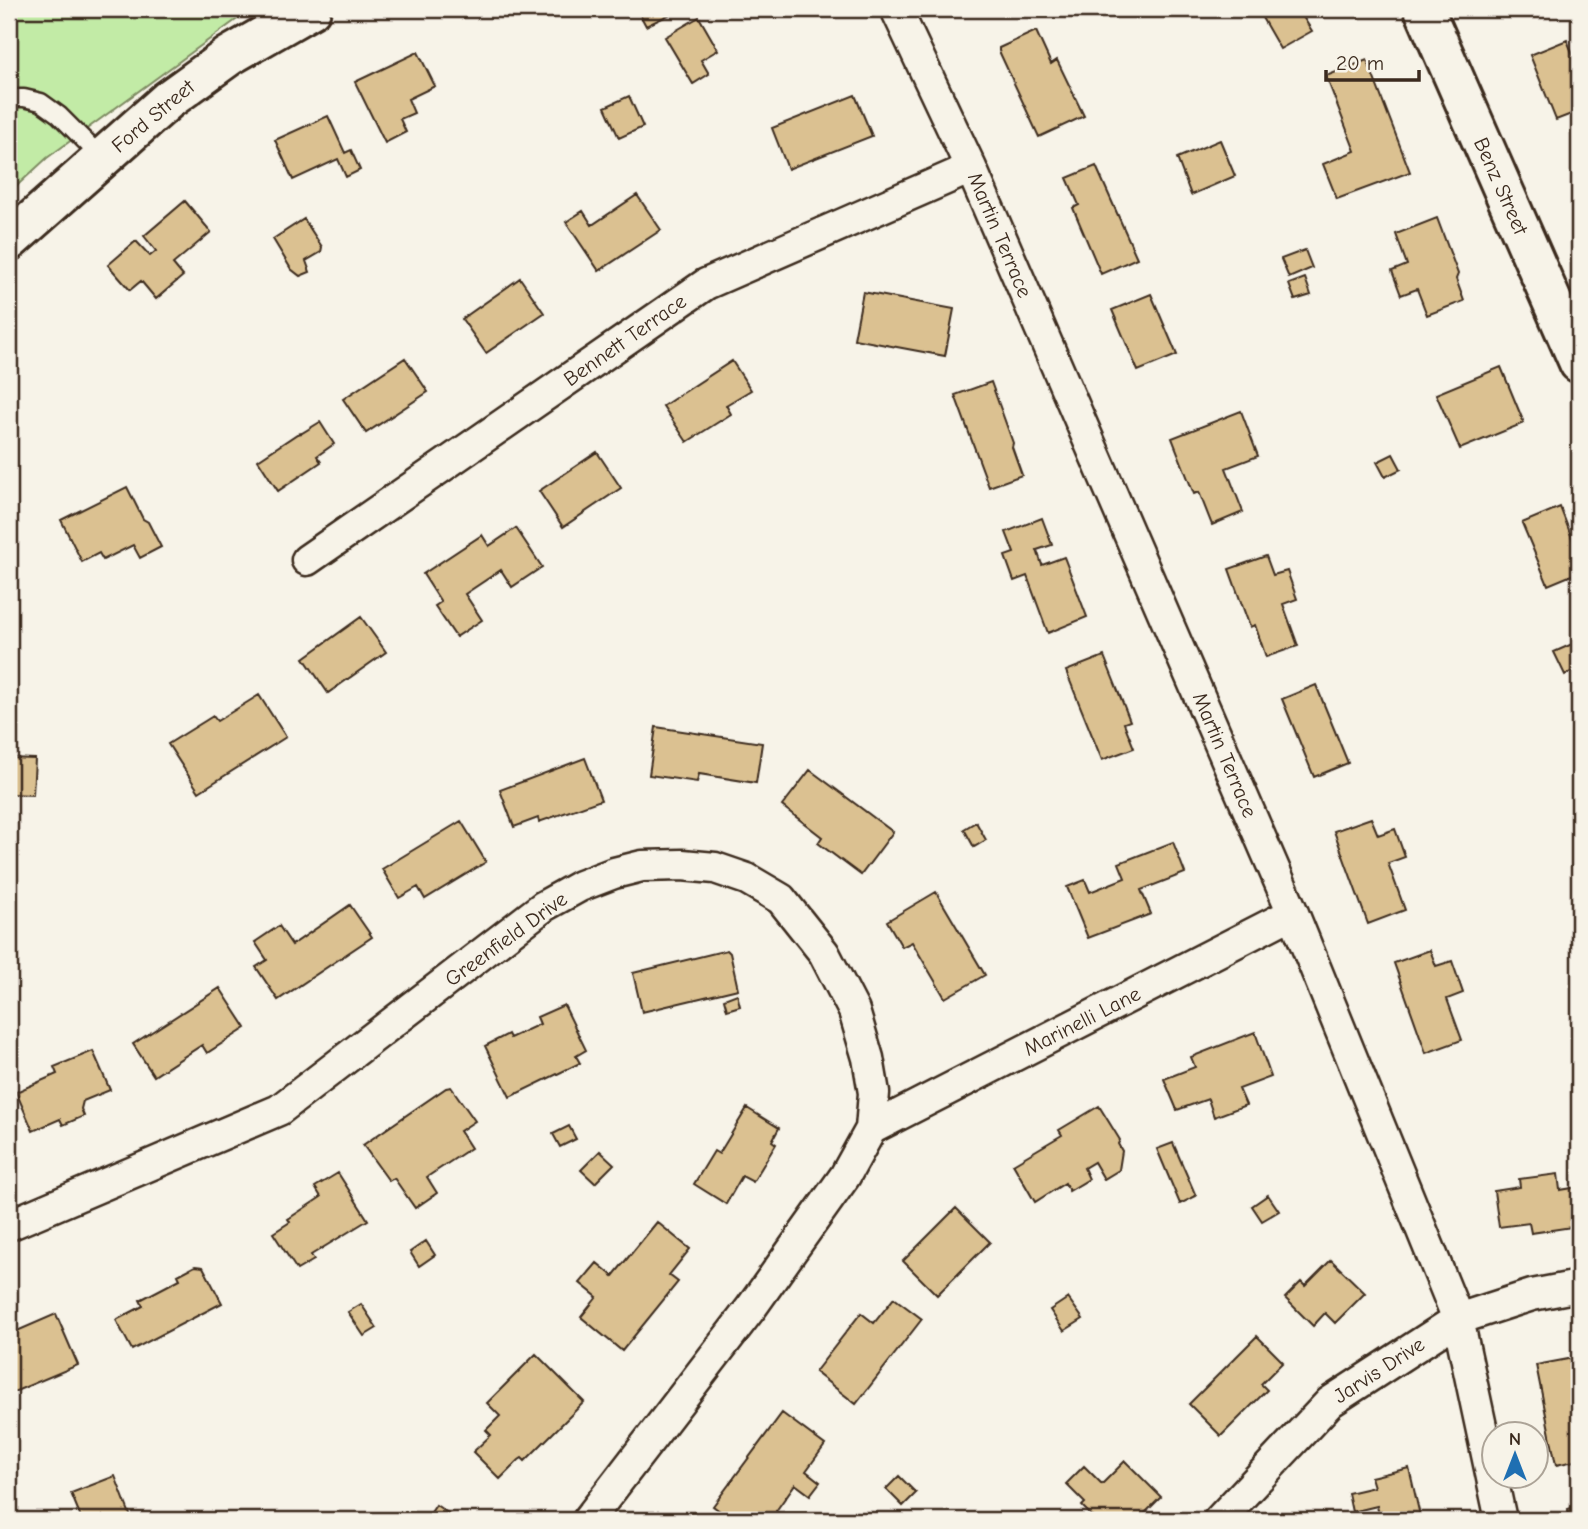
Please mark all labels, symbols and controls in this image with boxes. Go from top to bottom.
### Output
scale bar [1326,38,1418,82]
text: 20 m [1336,51,1384,75]
street label: Ford Street [107,74,200,157]
street label: Benz Street [1469,134,1533,239]
street label: Martin Terrace [963,169,1037,301]
street label: Bennett Terrace [559,289,691,391]
street label: Martin Terrace [1188,689,1262,821]
street label: Greenfield Drive [440,887,572,991]
street label: Marinelli Lane [1020,981,1144,1061]
street label: Jarvis Drive [1329,1332,1429,1408]
north arrow [1480,1420,1550,1490]
text: N [1509,1428,1521,1450]

